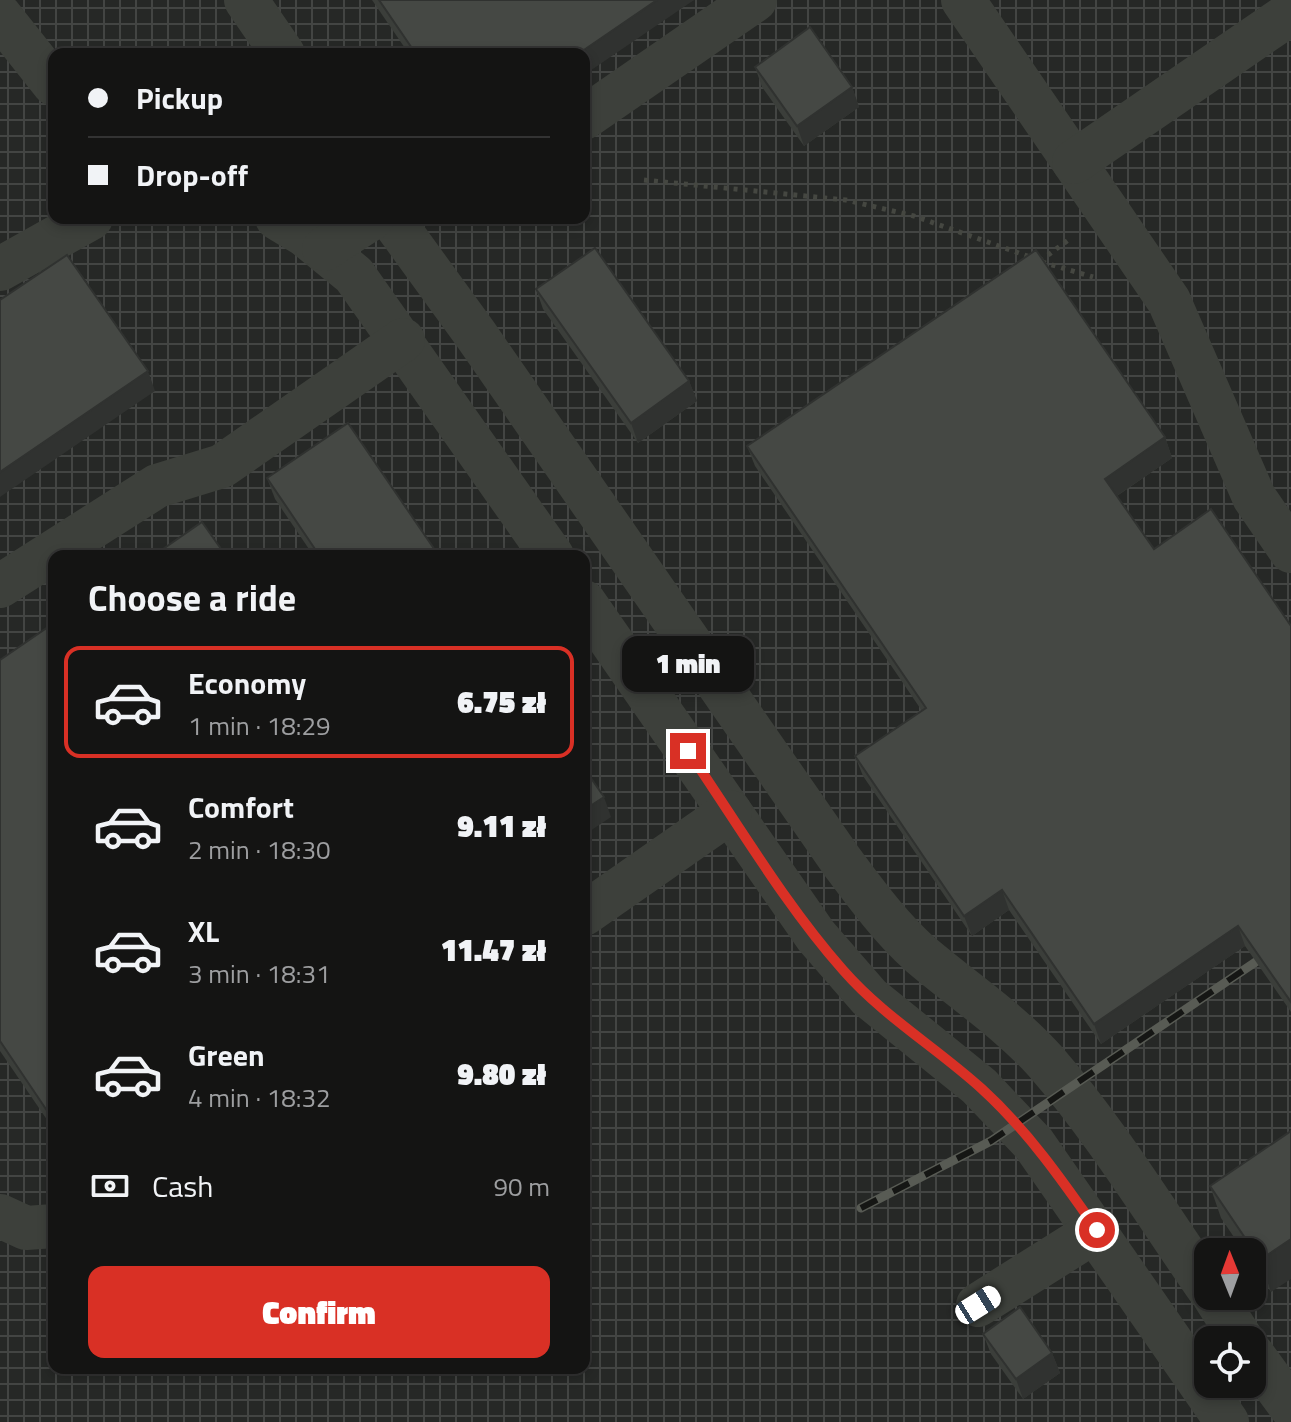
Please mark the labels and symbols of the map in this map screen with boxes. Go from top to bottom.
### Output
callout: 1 min [622,635,754,691]
route end [670,733,706,769]
route start [1079,1212,1115,1248]
north arrow [1194,1238,1266,1310]
car [951,1282,1005,1328]

